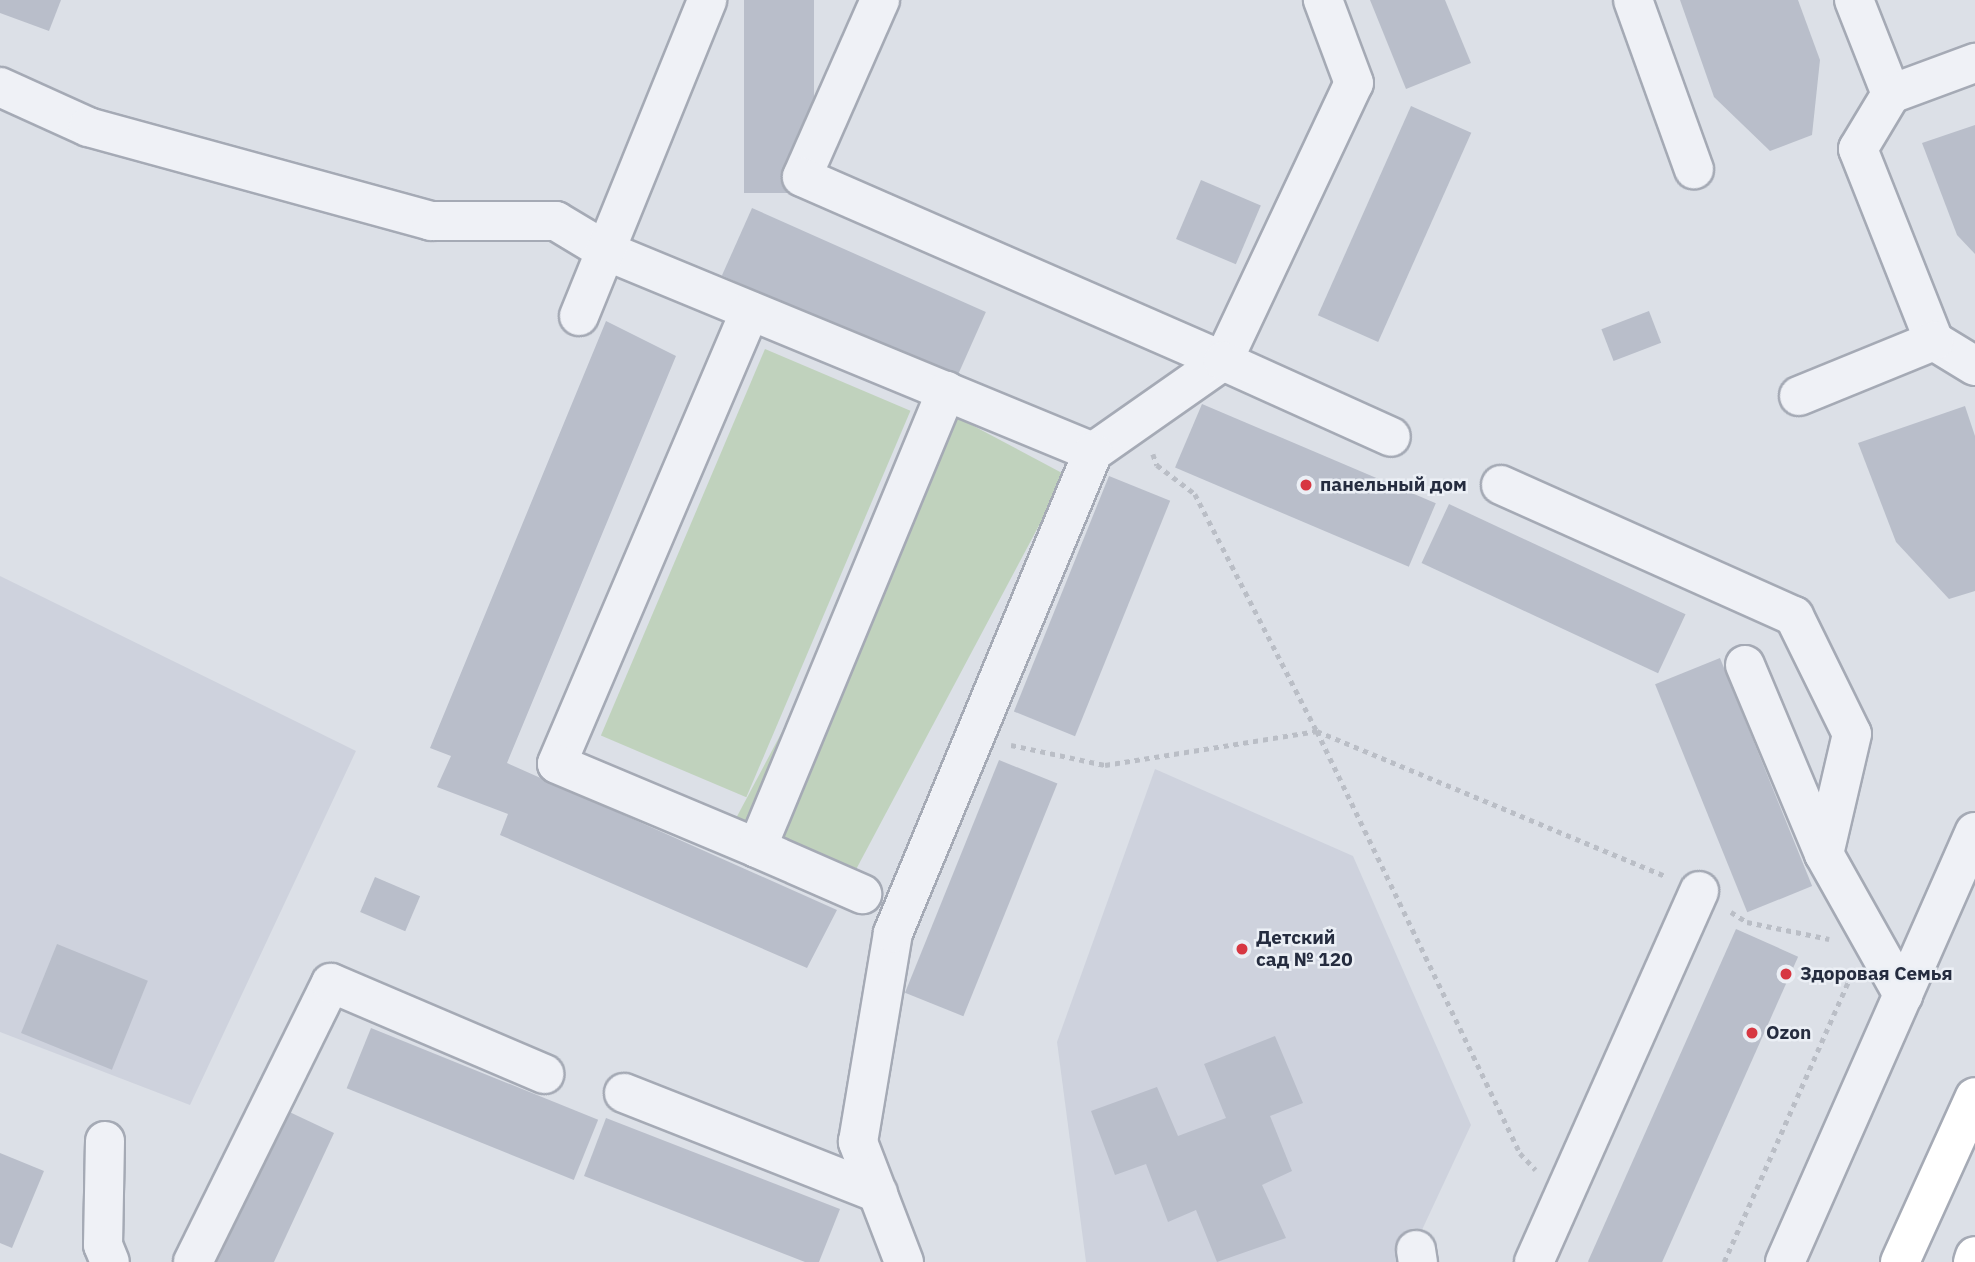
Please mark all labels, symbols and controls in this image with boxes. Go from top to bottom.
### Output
place label: панельный дом [1320,474,1467,496]
marker: панельный дом [1298,477,1314,493]
place label: Детский сад № 120 [1256,927,1353,971]
marker: Детский сад № 120 [1234,941,1250,957]
place label: Здоровая Семья [1800,963,1953,985]
marker: Здоровая Семья [1778,966,1794,982]
place label: Ozon [1766,1022,1811,1044]
marker: Ozon [1744,1025,1760,1041]

